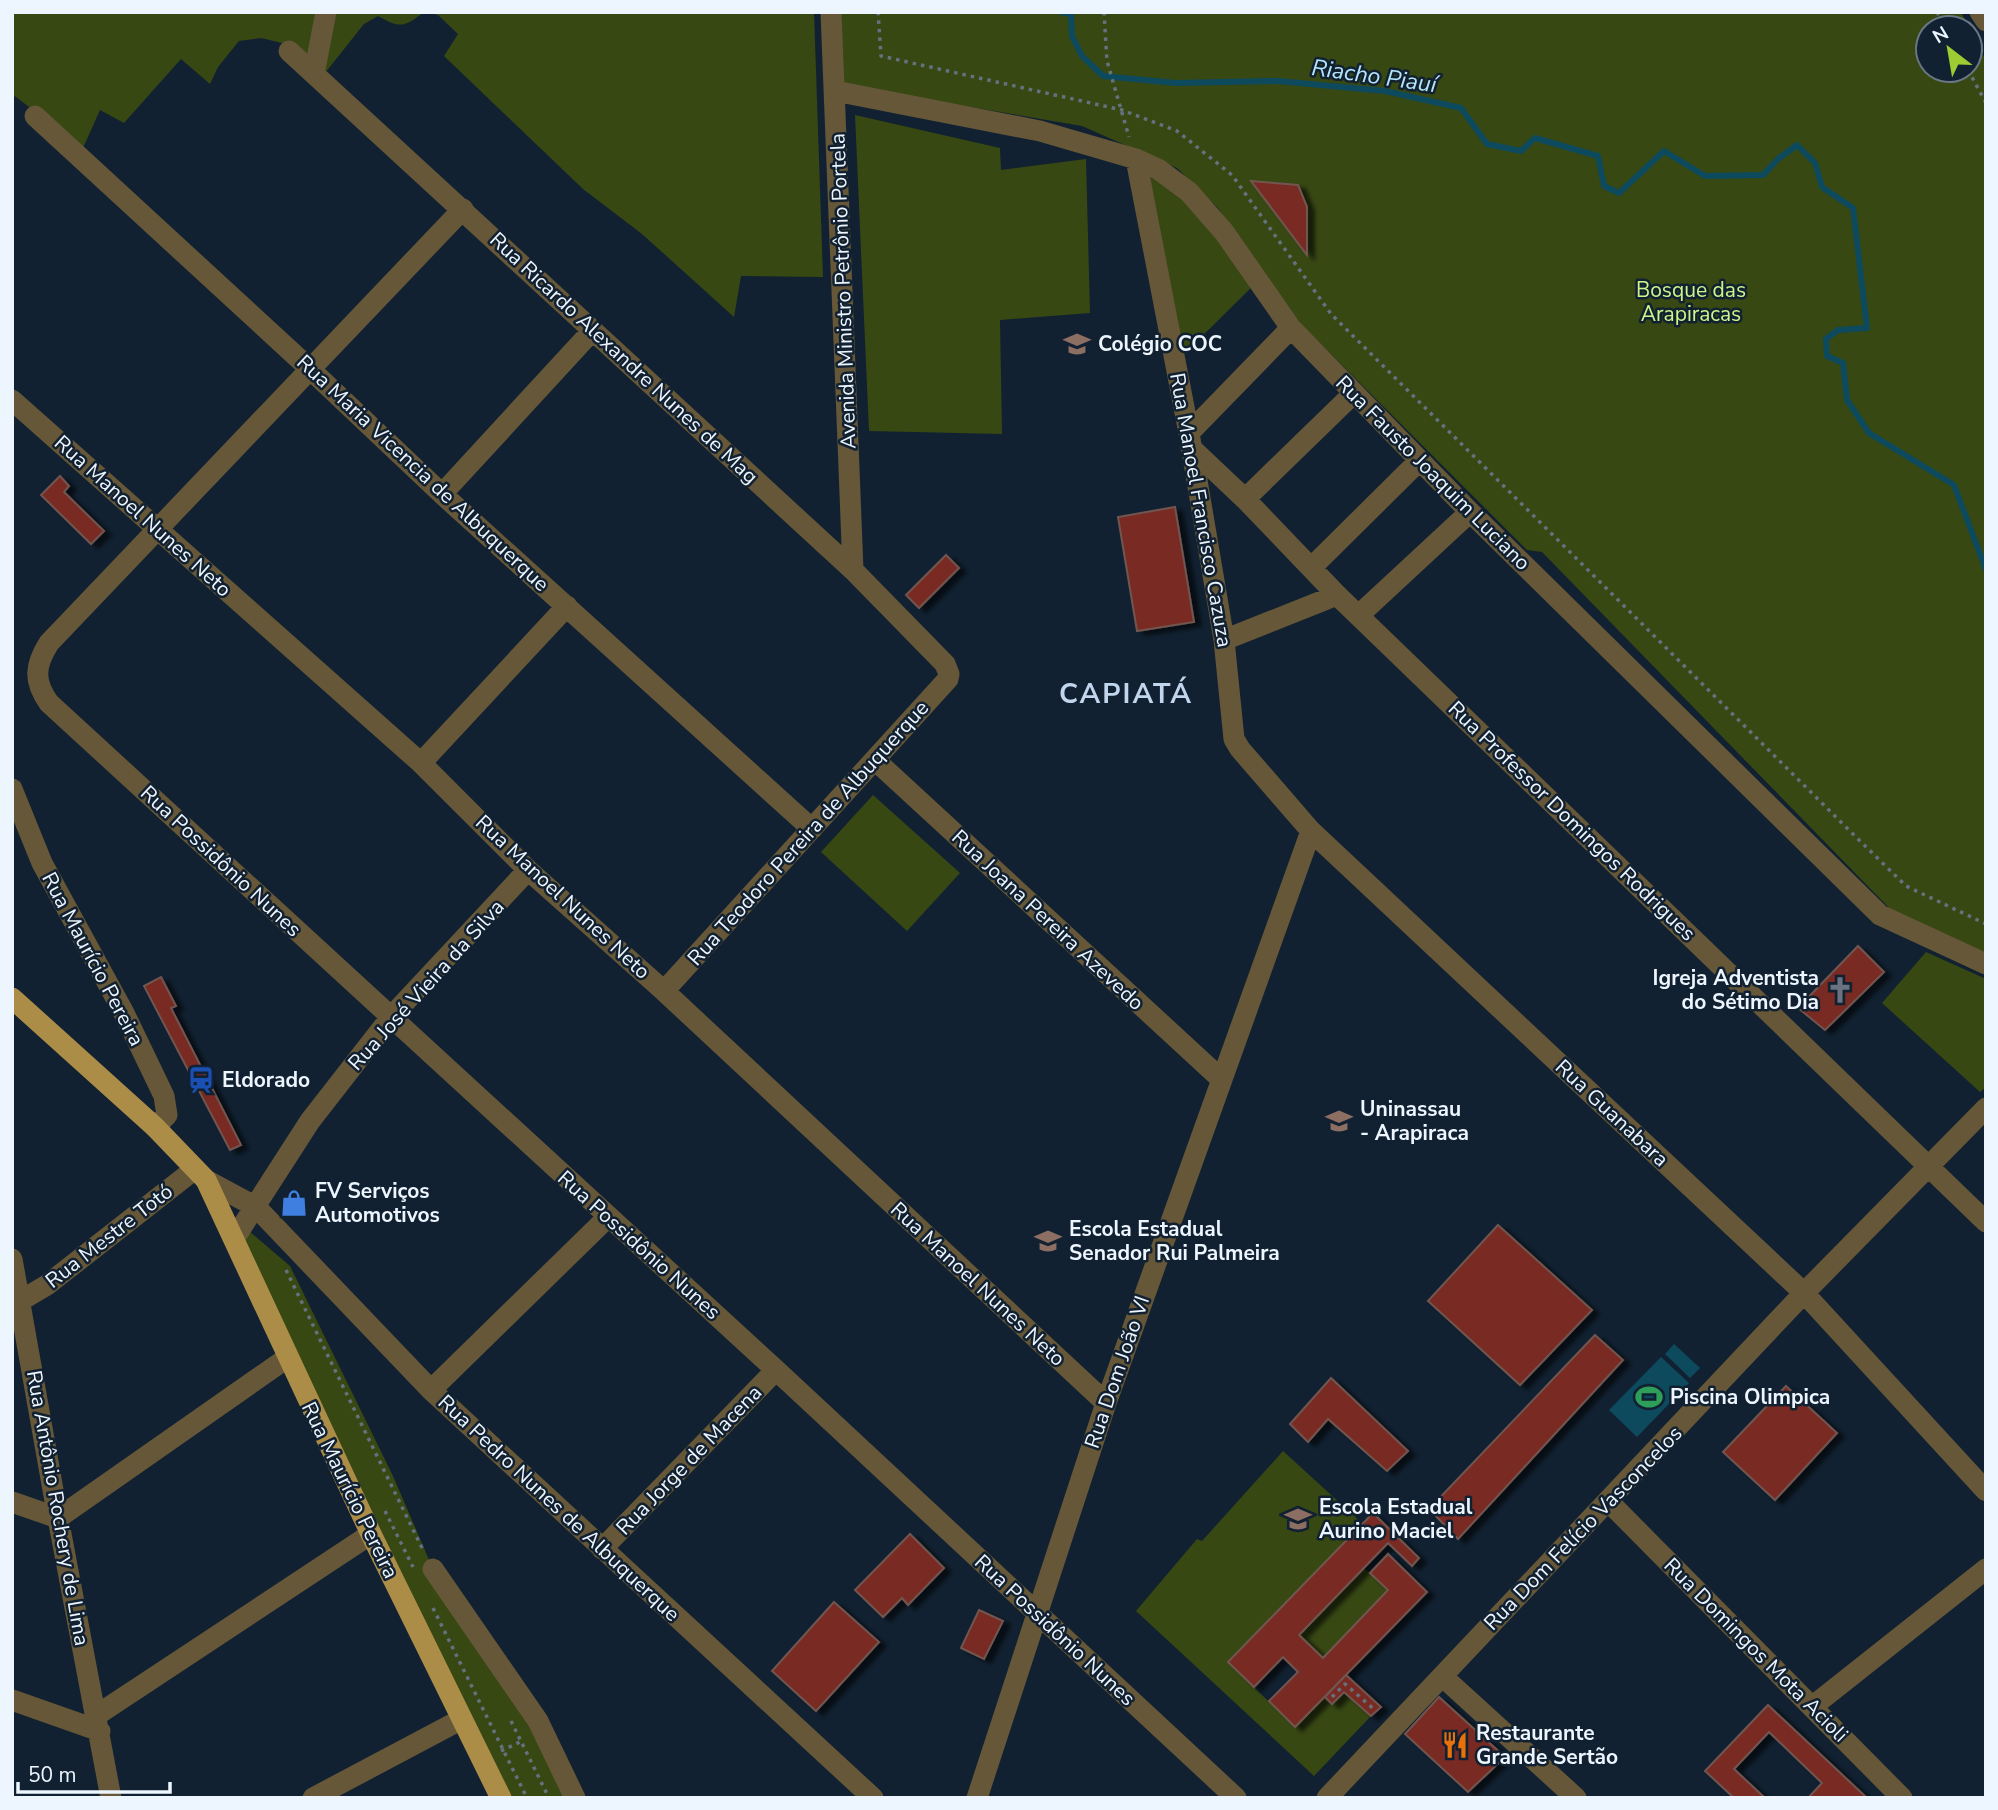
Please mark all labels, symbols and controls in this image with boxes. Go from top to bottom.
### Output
north arrow [1914,14,1984,84]
text: N [1928,20,1954,50]
water label: Riacho Piauí [1310,52,1442,101]
street label: Avenida Ministro Petrônio Portela [823,133,863,449]
street label: Rua Ricardo Alexandre Nunes de Mag [484,226,764,490]
park label: Bosque das Arapiracas [1636,276,1746,328]
school or university icon: Colégio COC [1062,329,1092,359]
place label: Colégio COC [1098,330,1222,358]
street label: Rua Maria Vicencia de Albuquerque [291,348,555,598]
street label: Rua Fausto Joaquim Luciano [1329,369,1537,577]
street label: Rua Manoel Francisco Cazuza [1163,371,1239,649]
street label: Rua Manoel Nunes Neto [48,429,238,603]
district label: CAPIATÁ [1059,675,1193,713]
street label: Rua Teodoro Pereira de Albuquerque [681,694,935,972]
street label: Rua Professor Domingos Rodrigues [1442,695,1702,947]
street label: Rua Possidônio Nunes [135,779,307,943]
street label: Rua Manoel Nunes Neto [470,809,656,985]
street label: Rua Joana Pereira Azevedo [946,823,1150,1017]
street label: Rua Maurício Pereira [35,867,151,1051]
street label: Rua José Vieira da Silva [342,893,510,1077]
place label: Igreja Adventista do Sétimo Dia [1653,964,1819,1016]
church icon: Igreja Adventista do Sétimo Dia [1825,975,1855,1005]
street label: Rua Guanabara [1549,1053,1675,1173]
station icon: Eldorado [186,1065,216,1095]
place label: Eldorado [222,1066,310,1094]
place label: Uninassau - Arapiraca [1360,1095,1469,1147]
school or university icon: Uninassau - Arapiraca [1324,1106,1354,1136]
street label: Rua Possidônio Nunes [552,1164,726,1326]
street label: Rua Mestre Totó [40,1177,178,1295]
place label: FV Serviços Automotivos [315,1177,440,1229]
shop icon: FV Serviços Automotivos [279,1188,309,1218]
street label: Rua Manoel Nunes Neto [885,1196,1071,1372]
place label: Escola Estadual Senador Rui Palmeira [1069,1215,1280,1267]
school or university icon: Escola Estadual Senador Rui Palmeira [1033,1226,1063,1256]
street label: Rua Dom João VI [1078,1292,1156,1452]
street label: Rua Antônio Rochery de Lima [20,1368,96,1648]
street label: Rua Jorge de Macena [610,1379,768,1541]
sports icon: Piscina Olimpica [1634,1382,1664,1412]
place label: Piscina Olimpica [1670,1383,1830,1411]
street label: Rua Pedro Nunes de Albuquerque [432,1388,686,1628]
street label: Rua Maurício Pereira [295,1397,405,1583]
street label: Rua Dom Felício Vasconcelos [1478,1420,1688,1636]
place label: Escola Estadual Aurino Maciel [1319,1493,1473,1545]
school or university icon: Escola Estadual Aurino Maciel [1283,1504,1313,1534]
street label: Rua Possidônio Nunes [969,1548,1141,1712]
street label: Rua Domingos Mota Acioli [1658,1552,1854,1748]
place label: Restaurante Grande Sertão [1476,1719,1618,1771]
restaurant icon: Restaurante Grande Sertão [1440,1730,1470,1760]
scale bar [18,1750,170,1794]
text: 50 m [28,1761,77,1789]

